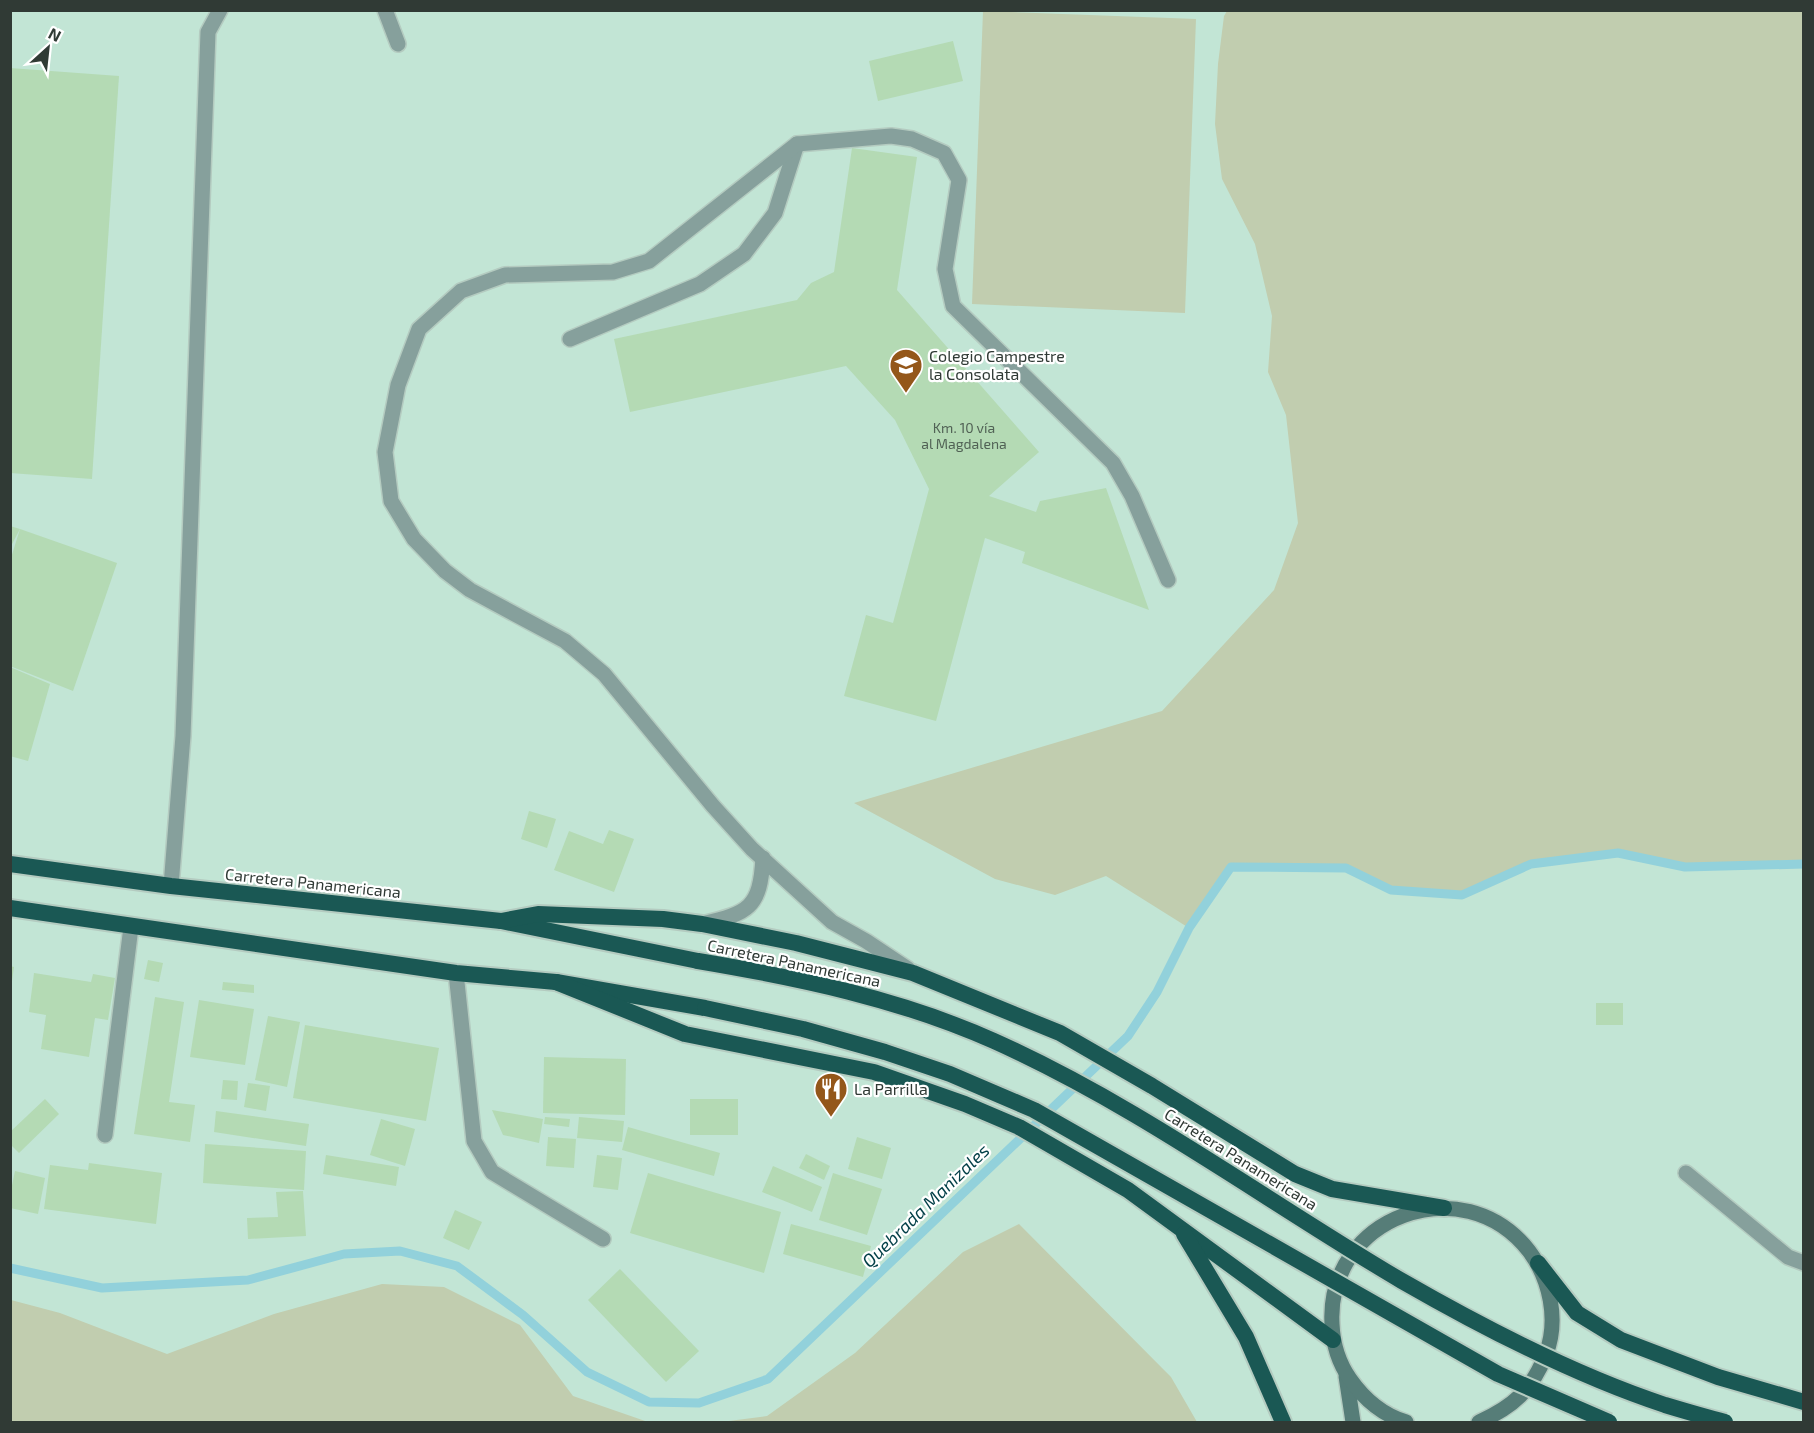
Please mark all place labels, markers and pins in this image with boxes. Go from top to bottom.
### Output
place label: Colegio Campestre la Consolata [929,346,1065,383]
school or university icon: Colegio Campestre la Consolata [888,347,924,394]
restaurant icon: La Parrilla [813,1071,849,1118]
place label: La Parrilla [854,1079,928,1098]

